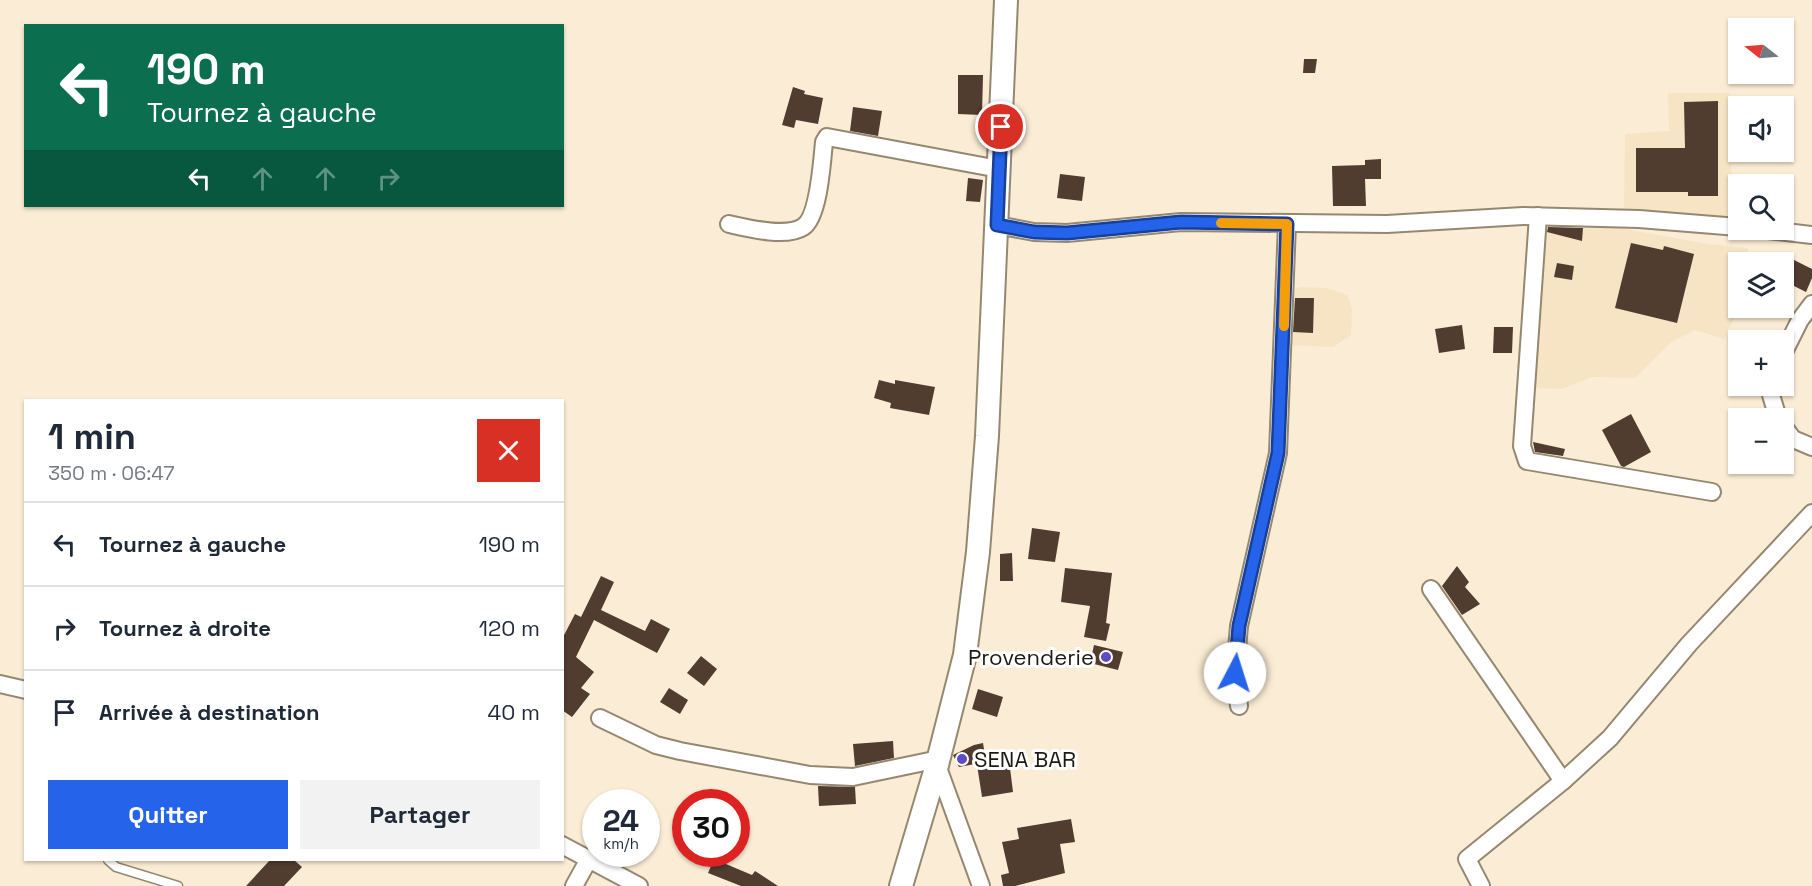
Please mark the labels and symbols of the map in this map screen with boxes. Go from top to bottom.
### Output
north arrow [1728,18,1794,84]
pin [975,101,1026,152]
position arrow [1203,641,1267,705]
place label: Provenderie [968,643,1094,671]
marker: Provenderie [1099,650,1113,664]
place label: SENA BAR [974,745,1076,773]
marker: SENA BAR [955,752,969,766]
speed limit sign: 30 [672,789,750,867]

